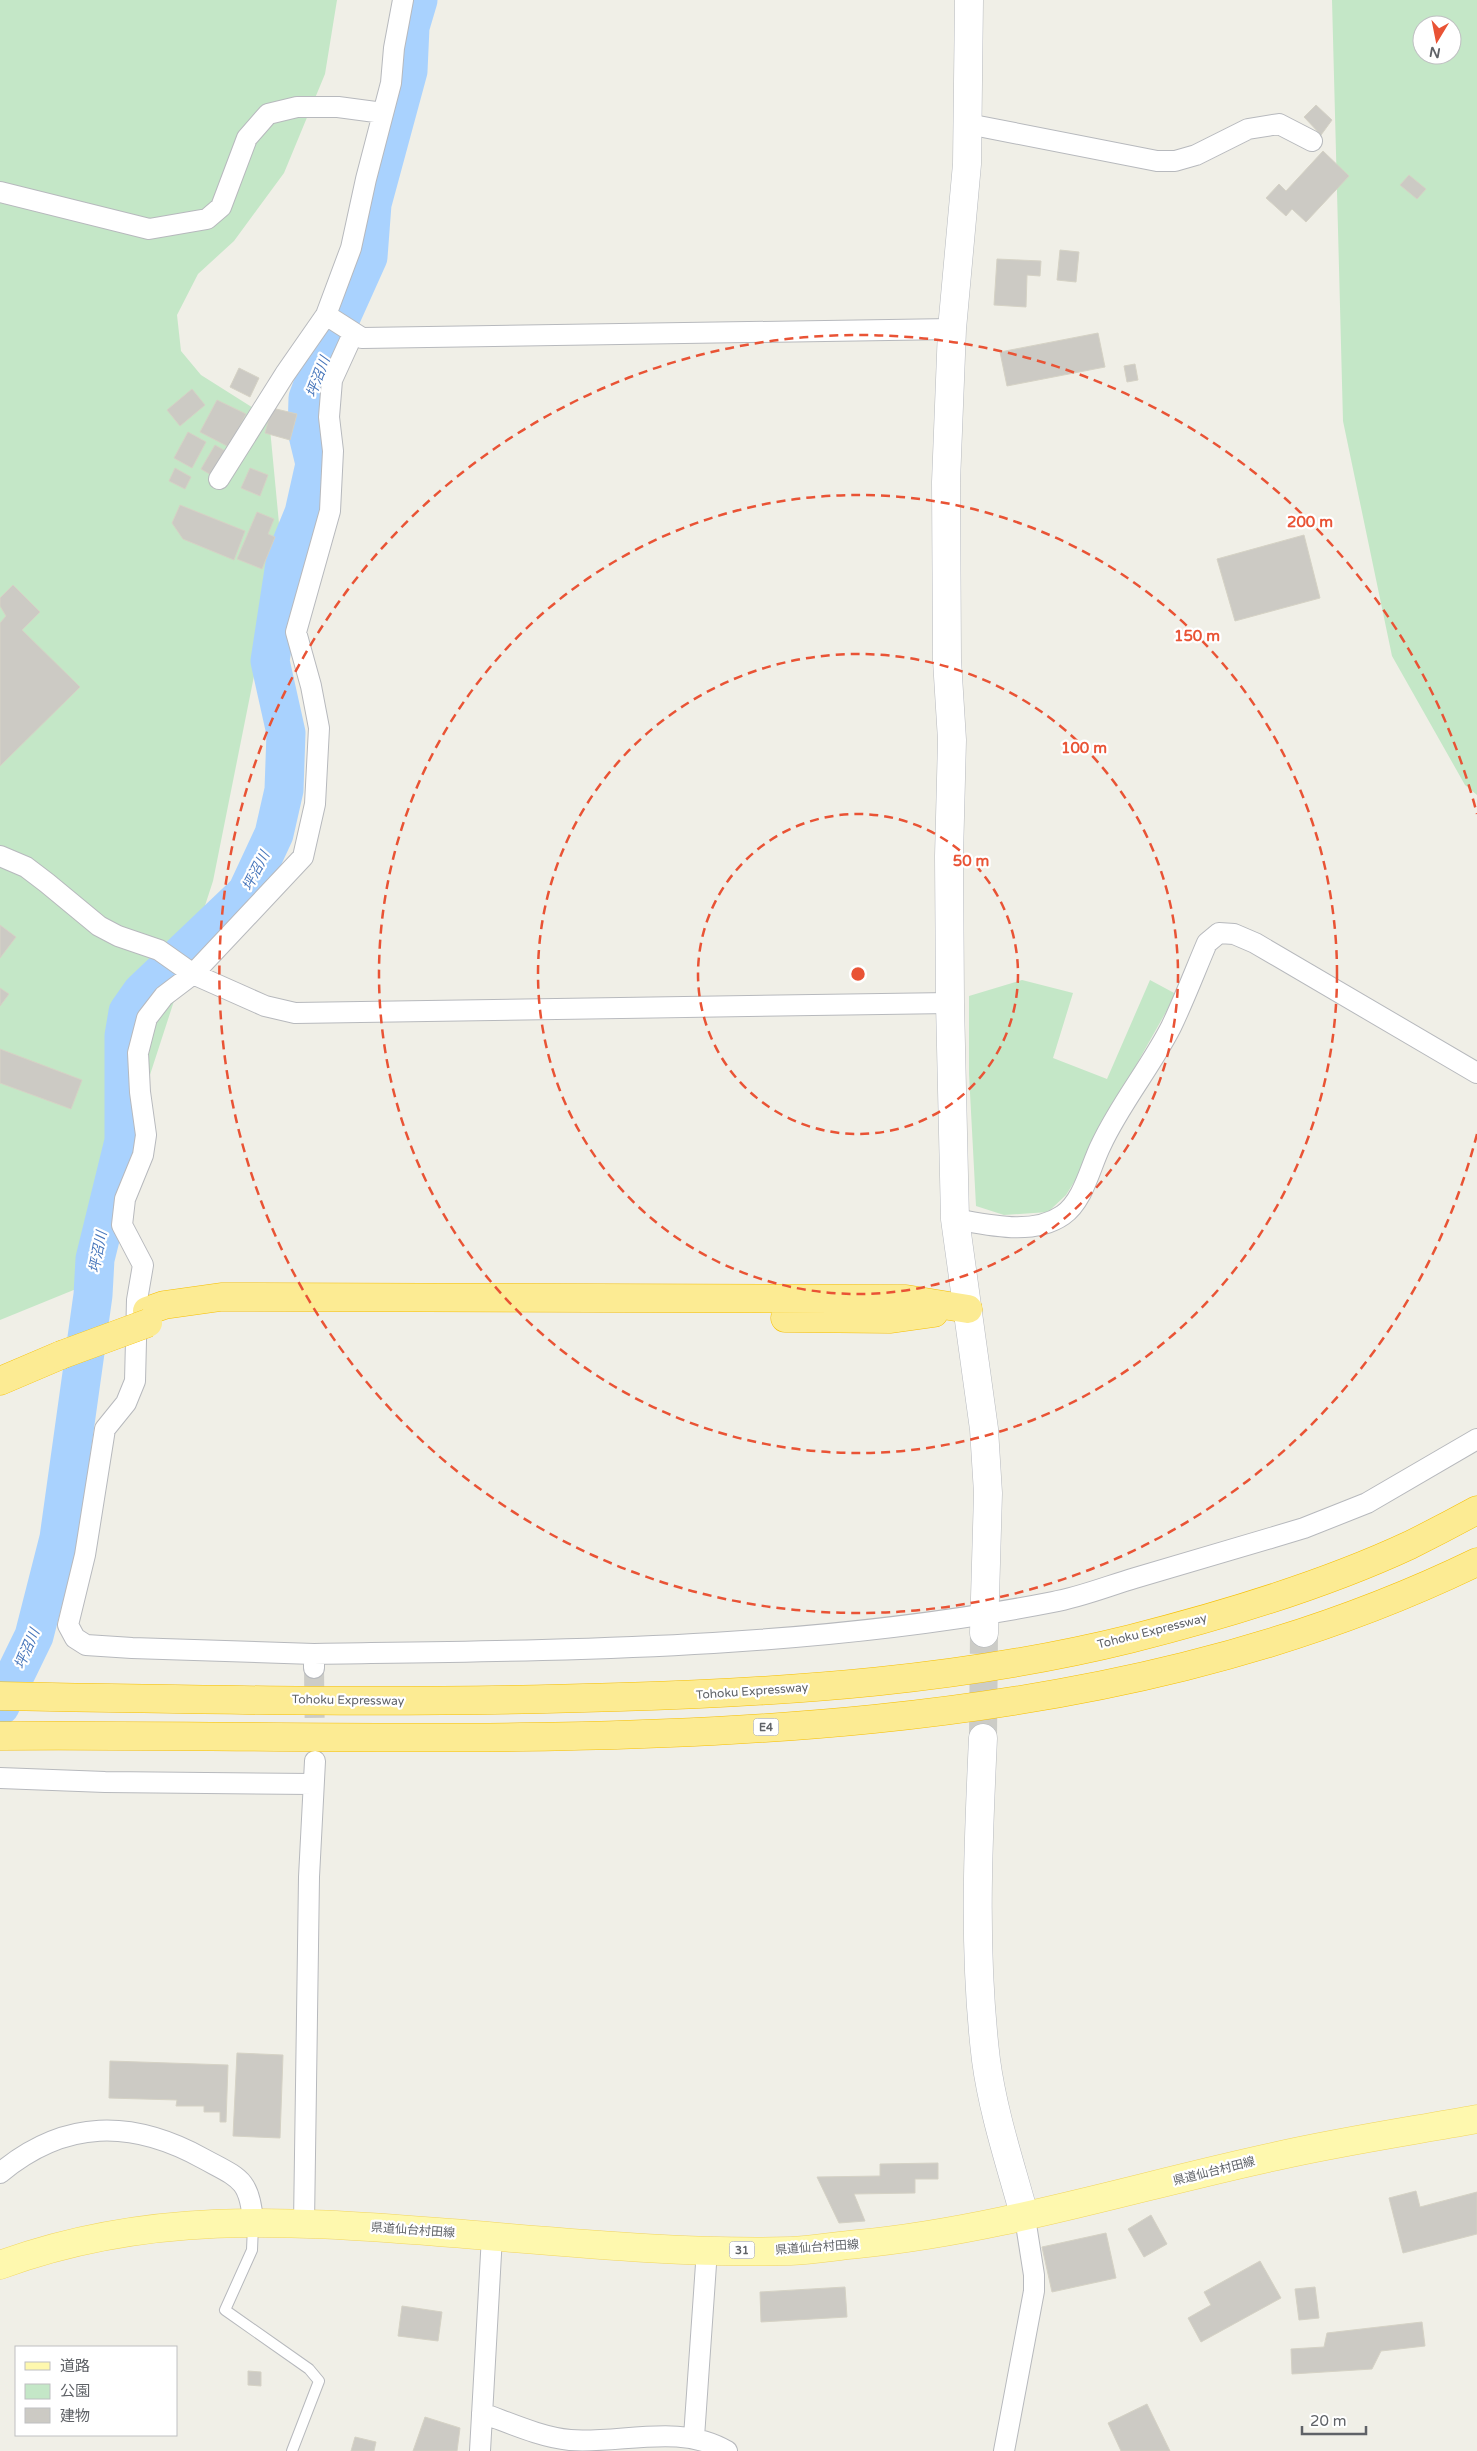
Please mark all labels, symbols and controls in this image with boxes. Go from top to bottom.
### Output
north arrow [1412,15,1462,65]
text: N [1428,43,1442,62]
water label: 坪沼川 [303,352,334,400]
text: 200 m [1287,513,1333,531]
text: 150 m [1174,627,1220,645]
text: 100 m [1061,739,1107,757]
water label: 坪沼川 [239,847,274,894]
text: 50 m [953,852,989,870]
centre of rings [849,965,867,983]
water label: 坪沼川 [86,1228,111,1274]
street label: Tohoku Expressway [1096,1610,1209,1651]
water label: 坪沼川 [11,1625,44,1672]
street label: Tohoku Expressway [695,1680,809,1702]
street label: Tohoku Expressway [292,1692,405,1708]
road number: E4 [754,1718,778,1735]
street label: 県道仙台村田線 [1172,2154,1256,2188]
street label: 県道仙台村田線 [371,2220,455,2240]
street label: 県道仙台村田線 [775,2237,859,2257]
road number: 31 [730,2242,754,2258]
legend [15,2346,178,2436]
text: 道路 [60,2357,90,2375]
text: 公園 [60,2382,90,2400]
scale bar [1302,2404,1366,2436]
text: 建物 [60,2407,90,2425]
text: 20 m [1310,2412,1347,2430]

